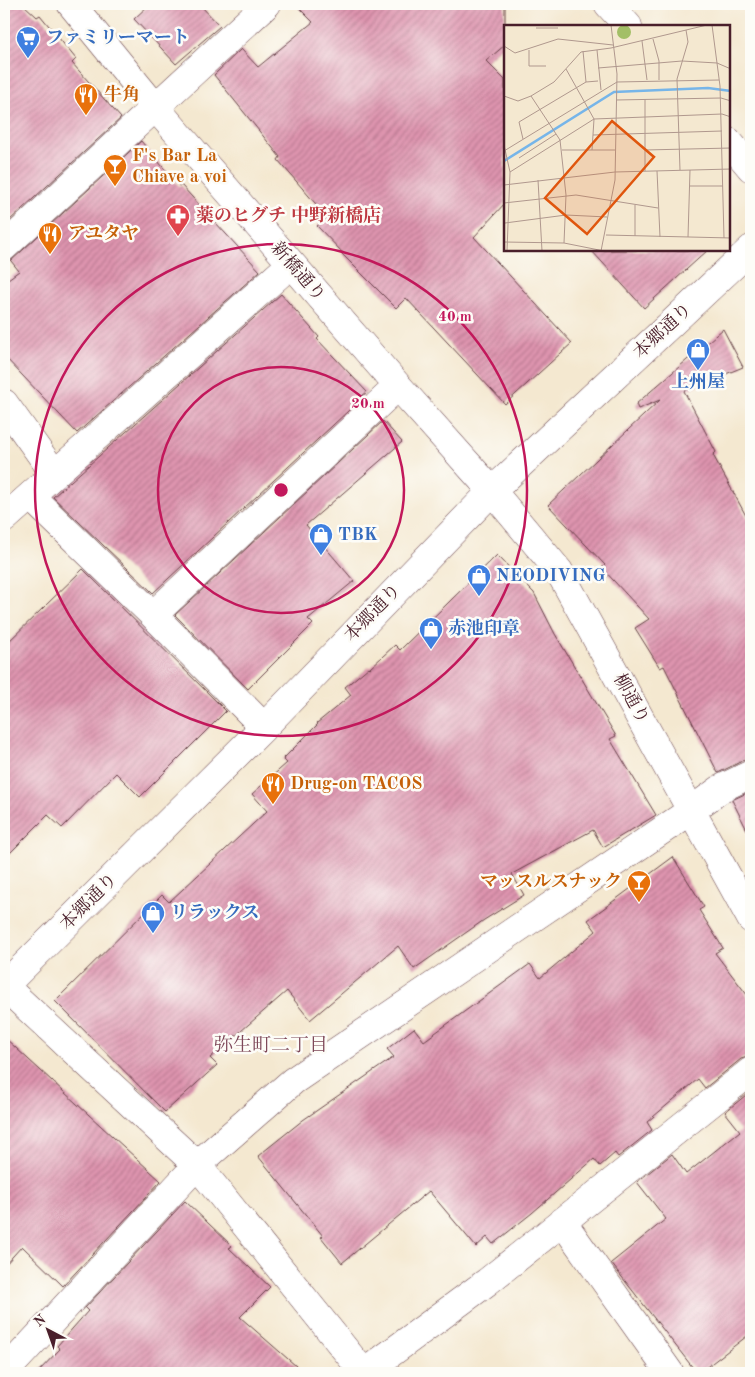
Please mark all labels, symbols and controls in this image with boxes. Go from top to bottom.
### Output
supermarket icon: ファミリーマート [15,25,41,59]
inset map [504,25,730,251]
place label: ファミリーマート [46,28,190,47]
restaurant icon: 牛角 [73,82,99,116]
place label: 牛角 [104,84,140,104]
place label: F's Bar La Chiave a voi [132,147,227,186]
bar icon: F's Bar La Chiave a voi [102,153,128,187]
pharmacy icon: 薬のヒグチ 中野新橋店 [165,203,191,237]
place label: 薬のヒグチ 中野新橋店 [196,205,381,225]
restaurant icon: アユタヤ [37,221,63,255]
place label: アユタヤ [68,224,139,243]
street label: 新橋通り [268,238,330,305]
street label: 本郷通り [629,298,695,362]
text: 40 m [438,310,472,325]
shop icon: 上州屋 [685,337,711,371]
place label: 上州屋 [671,371,725,391]
text: 20 m [351,397,385,412]
centre of rings [272,481,290,499]
shop icon: TBK [308,522,334,556]
place label: TBK [338,526,378,544]
shop icon: NEODIVING [466,563,492,597]
place label: NEODIVING [496,567,606,585]
street label: 本郷通り [340,579,404,645]
shop icon: 赤池印章 [418,616,444,650]
place label: 赤池印章 [448,618,520,638]
street label: 柳通り [610,670,654,727]
restaurant icon: Drug-on TACOS [260,771,286,805]
place label: Drug-on TACOS [290,775,422,793]
street label: 本郷通り [56,869,121,934]
bar icon: マッスルスナック [626,869,652,903]
place label: マッスルスナック [480,872,622,891]
shop icon: リラックス [140,900,166,934]
place label: リラックス [170,903,259,922]
district label: 弥生町二丁目 [214,1034,328,1056]
north arrow [22,1304,72,1354]
text: N [31,1312,49,1330]

